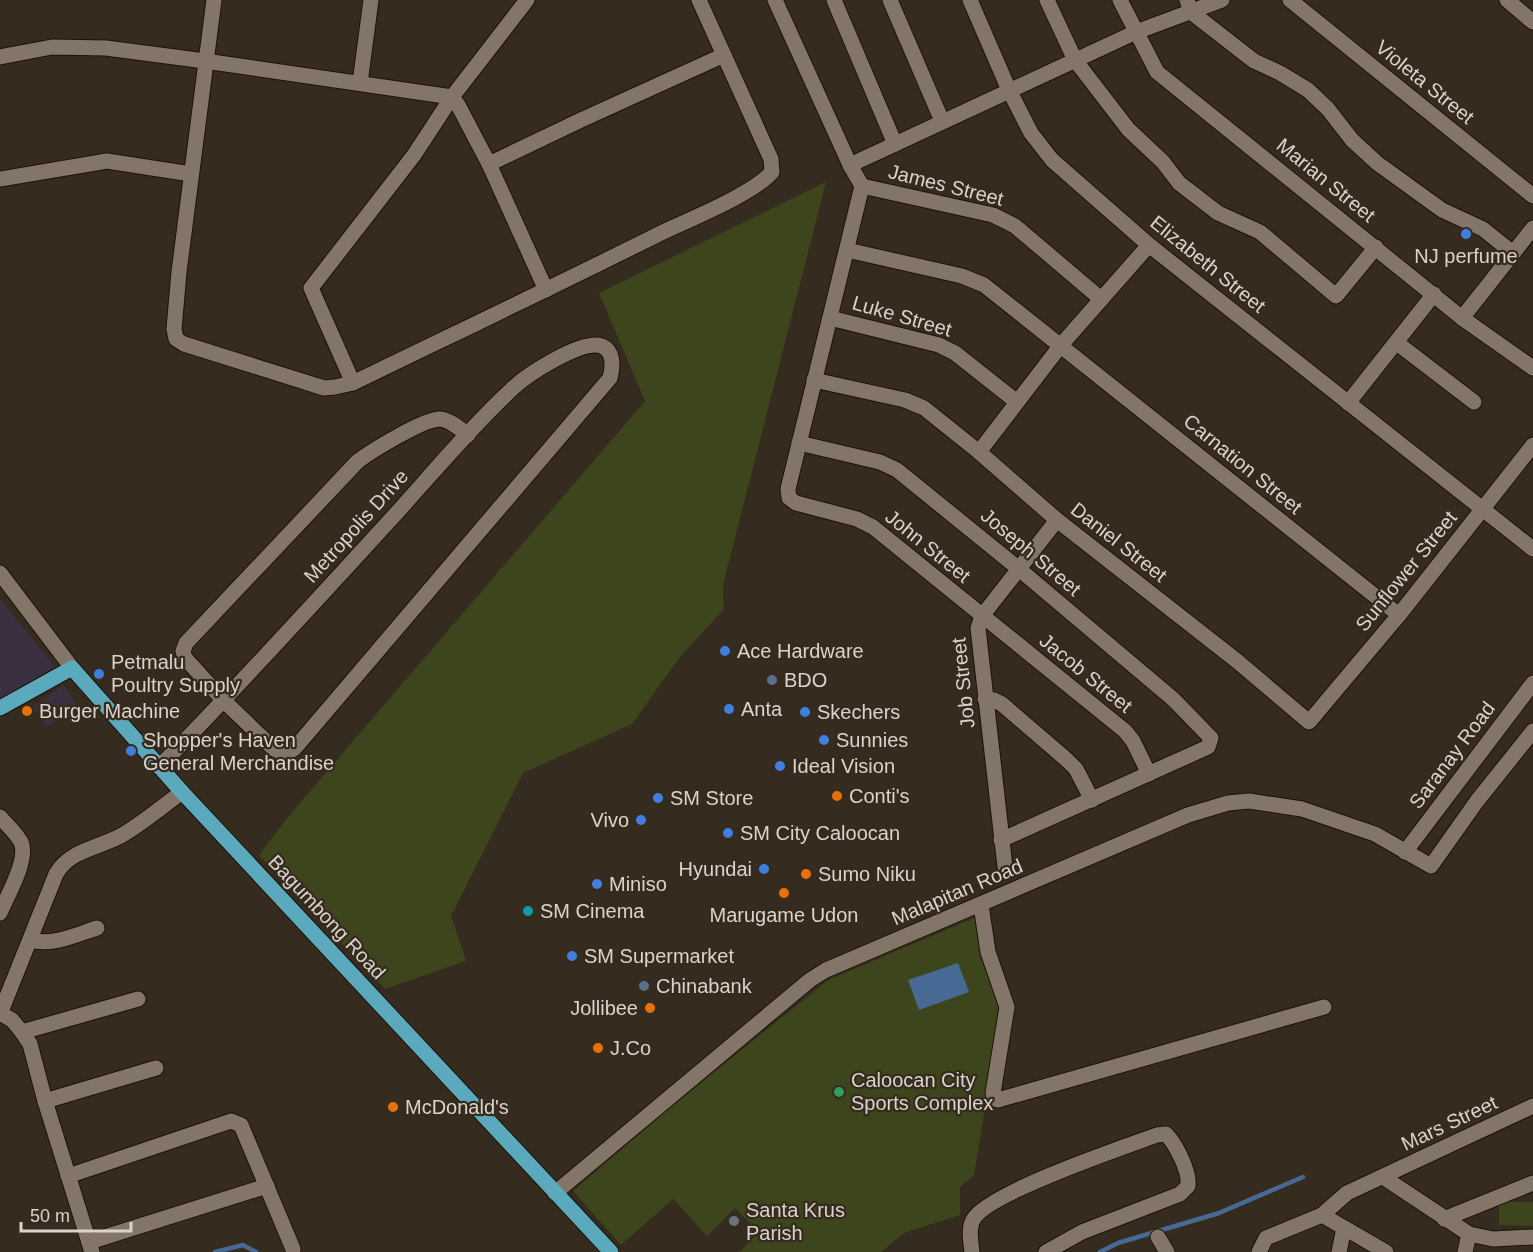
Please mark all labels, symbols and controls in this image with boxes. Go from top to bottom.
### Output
street label: Violeta Street [1372,36,1479,128]
street label: Marian Street [1272,134,1380,227]
street label: James Street [886,160,1006,210]
street label: Elizabeth Street [1146,211,1270,317]
marker: NJ perfume [1459,227,1473,241]
place label: NJ perfume [1414,245,1518,267]
street label: Luke Street [850,291,955,341]
street label: Carnation Street [1179,410,1307,519]
street label: Metropolis Drive [299,465,413,587]
street label: Daniel Street [1067,498,1172,587]
street label: Joseph Street [977,504,1086,600]
street label: John Street [881,505,975,587]
street label: Sunflower Street [1351,506,1461,635]
street label: Jacob Street [1035,629,1137,717]
street label: Job Street [947,636,979,729]
place label: Ace Hardware [737,640,864,662]
marker: Ace Hardware [718,644,732,658]
place label: Petmalu Poultry Supply [111,651,240,696]
marker: Petmalu Poultry Supply [92,667,106,681]
place label: BDO [784,669,827,691]
marker: BDO [765,673,779,687]
street label: Saranay Road [1405,697,1499,813]
place label: Anta [741,698,783,720]
place label: Burger Machine [39,700,180,722]
place label: Skechers [817,701,900,723]
marker: Anta [722,702,736,716]
marker: Burger Machine [20,704,34,718]
marker: Skechers [798,705,812,719]
place label: Shopper's Haven General Merchandise [143,729,334,774]
place label: Sunnies [836,729,908,751]
marker: Sunnies [817,733,831,747]
marker: Shopper's Haven General Merchandise [124,744,138,758]
place label: Ideal Vision [792,755,895,777]
marker: Ideal Vision [773,759,787,773]
place label: Conti's [849,785,910,807]
place label: SM Store [670,787,753,809]
marker: Conti's [830,789,844,803]
marker: SM Store [651,791,665,805]
place label: Vivo [590,809,629,831]
marker: Vivo [634,813,648,827]
place label: SM City Caloocan [740,822,900,844]
marker: SM City Caloocan [721,826,735,840]
street label: Bagumbong Road [264,851,390,983]
street label: Malapitan Road [888,855,1026,929]
place label: Hyundai [679,858,752,880]
marker: Hyundai [757,862,771,876]
place label: Sumo Niku [818,863,916,885]
marker: Sumo Niku [799,867,813,881]
place label: Miniso [609,873,667,895]
marker: Miniso [590,877,604,891]
marker: Marugame Udon [777,886,791,900]
place label: SM Cinema [540,900,645,922]
marker: SM Cinema [521,904,535,918]
place label: Marugame Udon [710,904,858,926]
place label: SM Supermarket [584,945,734,967]
marker: SM Supermarket [565,949,579,963]
place label: Chinabank [656,975,753,997]
marker: Chinabank [637,979,651,993]
place label: Jollibee [570,997,638,1019]
marker: Jollibee [643,1001,657,1015]
place label: J.Co [610,1037,651,1059]
marker: J.Co [591,1041,605,1055]
place label: Caloocan City Sports Complex [851,1069,993,1114]
marker: Caloocan City Sports Complex [832,1085,846,1099]
street label: Mars Street [1398,1091,1501,1155]
place label: McDonald's [405,1096,509,1118]
marker: McDonald's [386,1100,400,1114]
scale bar [21,1195,130,1233]
place label: Santa Krus Parish [746,1199,845,1244]
text: 50 m [30,1206,70,1226]
marker: Santa Krus Parish [727,1214,741,1228]

